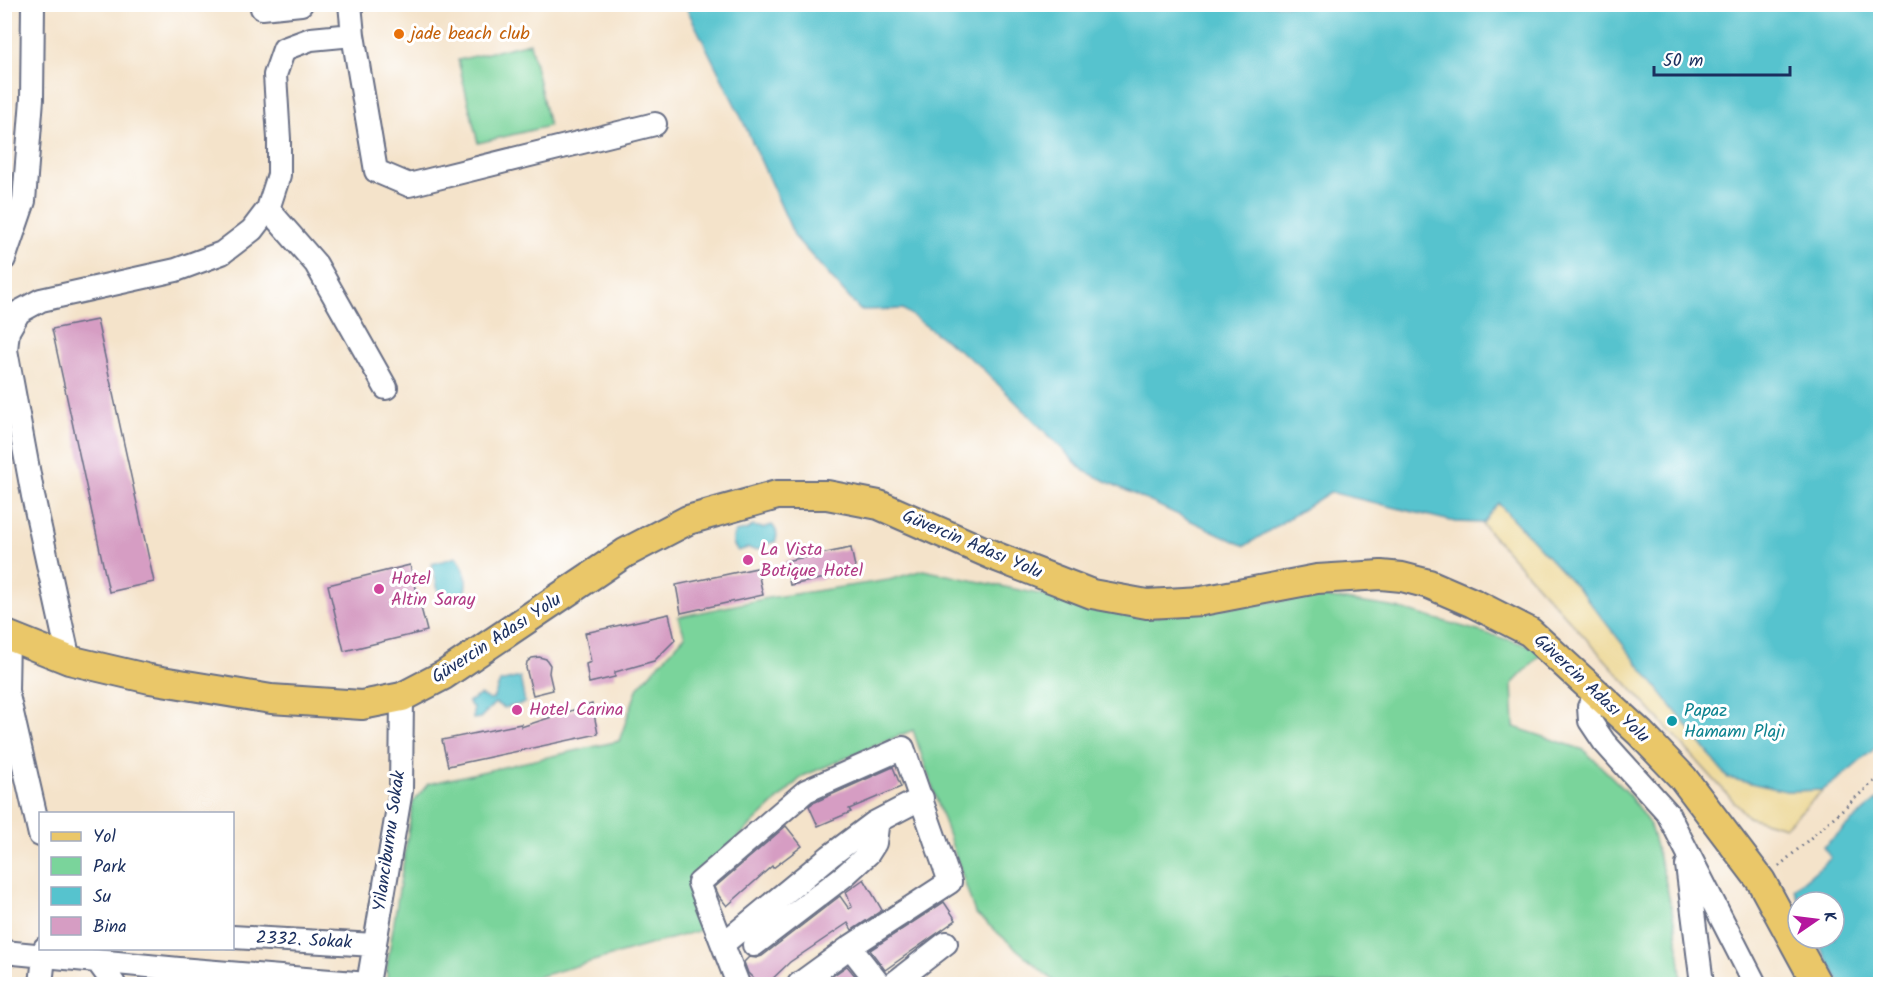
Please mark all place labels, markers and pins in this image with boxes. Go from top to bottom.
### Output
place label: jade beach club [407,20,530,49]
marker: jade beach club [392,27,406,41]
place label: La Vista Botique Hotel [760,536,864,586]
marker: La Vista Botique Hotel [741,553,755,567]
place label: Hotel Altin Saray [391,565,476,615]
marker: Hotel Altin Saray [372,582,386,596]
place label: Hotel Carina [529,696,623,725]
place label: Papaz Hamamı Plajı [1684,697,1785,747]
marker: Hotel Carina [510,703,524,717]
marker: Papaz Hamamı Plajı [1665,714,1679,728]

